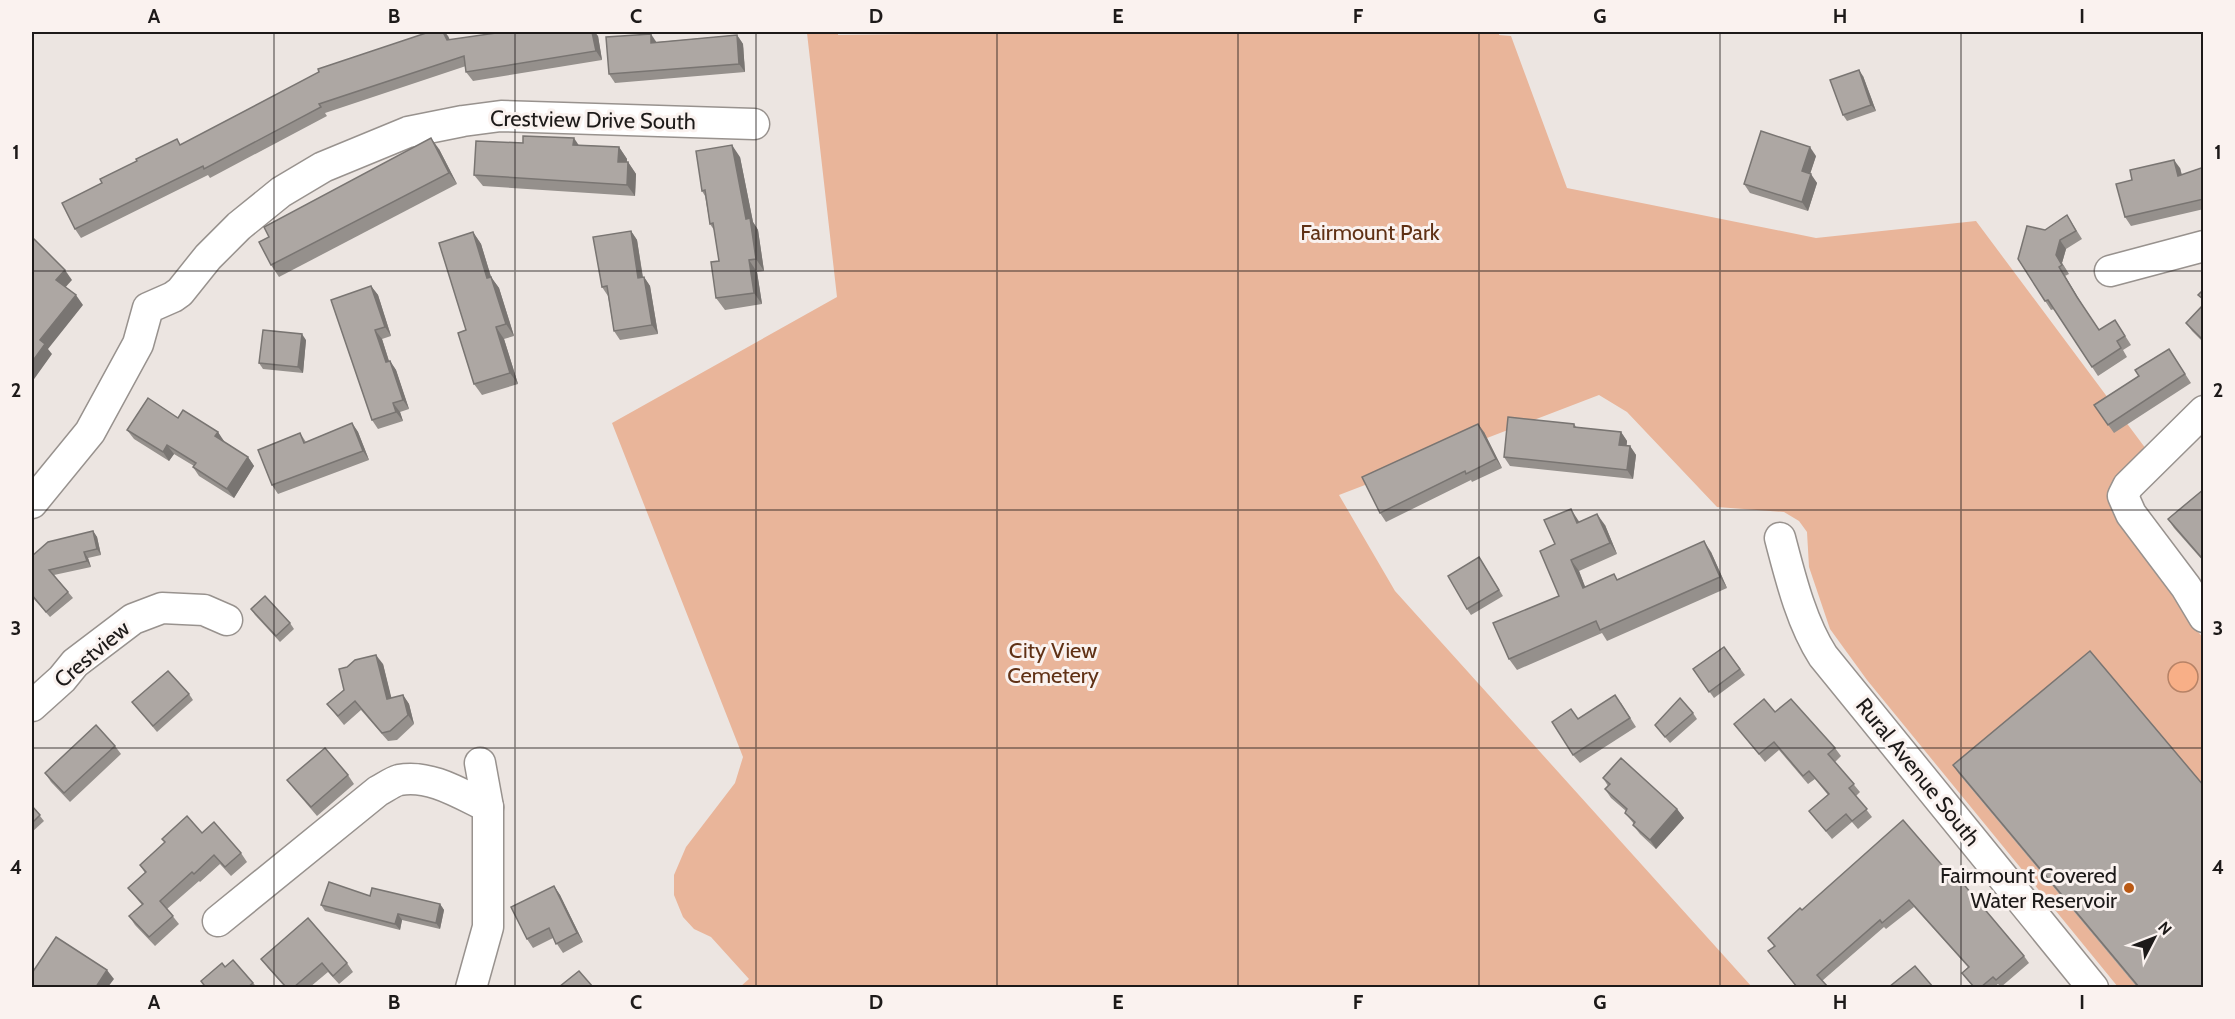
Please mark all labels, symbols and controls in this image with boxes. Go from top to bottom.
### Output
text: A [148,4,161,28]
text: B [388,4,400,28]
text: C [630,4,642,28]
text: D [869,4,883,28]
text: E [1112,4,1124,28]
text: F [1353,4,1364,28]
text: G [1593,4,1607,28]
text: H [1833,4,1847,28]
text: I [2079,4,2085,28]
street label: Crestview Drive South [490,105,696,135]
text: 1 [12,140,20,164]
text: 1 [2214,140,2222,164]
park label: Fairmount Park [1300,219,1440,246]
text: 2 [11,378,21,402]
text: 2 [2213,378,2223,402]
street label: Crestview [49,615,135,693]
text: 3 [11,616,21,640]
text: 3 [2213,616,2223,640]
park label: City View Cemetery [1007,637,1099,689]
street label: Rural Avenue South [1850,693,1986,851]
text: 4 [10,855,22,879]
text: 4 [2212,855,2224,879]
place label: Fairmount Covered Water Reservoir [1940,862,2117,914]
marker: Fairmount Covered Water Reservoir [2122,881,2136,895]
north arrow [2124,908,2184,968]
text: N [2154,918,2176,939]
text: A [148,990,161,1014]
text: B [388,990,400,1014]
text: C [630,990,642,1014]
text: D [869,990,883,1014]
text: E [1112,990,1124,1014]
text: F [1353,990,1364,1014]
text: G [1593,990,1607,1014]
text: H [1833,990,1847,1014]
text: I [2079,990,2085,1014]

